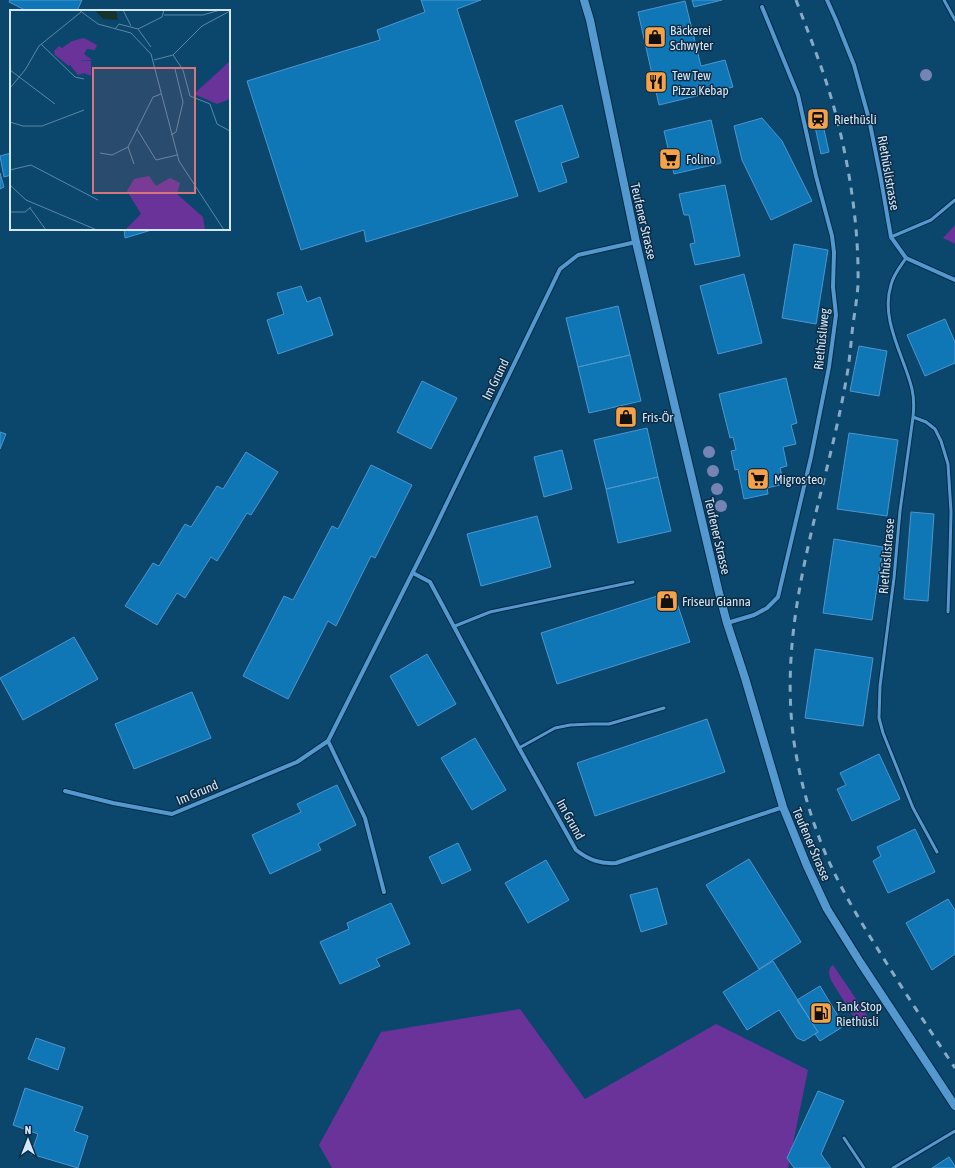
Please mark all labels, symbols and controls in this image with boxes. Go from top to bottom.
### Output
inset map [10,10,230,230]
place label: Bäckerei Schwyter [670,23,713,53]
shop icon: Bäckerei Schwyter [642,24,668,50]
place label: Tew Tew Pizza Kebap [672,68,729,98]
restaurant icon: Tew Tew Pizza Kebap [643,69,669,95]
station icon: Riethüsli [805,106,831,132]
place label: Riethüsli [834,112,877,127]
street label: Riethüslistrasse [875,134,902,212]
supermarket icon: Folino [657,146,683,172]
place label: Folino [686,152,716,167]
street label: Teufener Strasse [627,181,660,261]
street label: Riethüsliweg [811,307,832,371]
street label: Im Grund [479,356,512,402]
shop icon: Fris-Ör [613,404,639,430]
place label: Fris-Ör [642,410,673,425]
supermarket icon: Migros teo [745,466,771,492]
place label: Migros teo [774,472,823,487]
street label: Teufener Strasse [701,496,734,576]
street label: Riethüslistrasse [876,518,897,594]
shop icon: Friseur Gianna [654,588,680,614]
place label: Friseur Gianna [682,594,751,609]
street label: Im Grund [174,777,220,808]
street label: Im Grund [553,796,588,842]
street label: Teufener Strasse [789,805,834,883]
place label: Tank Stop Riethüsli [836,999,882,1029]
fuel station icon: Tank Stop Riethüsli [808,1000,834,1026]
north arrow [8,1120,48,1160]
text: N [25,1124,31,1136]

